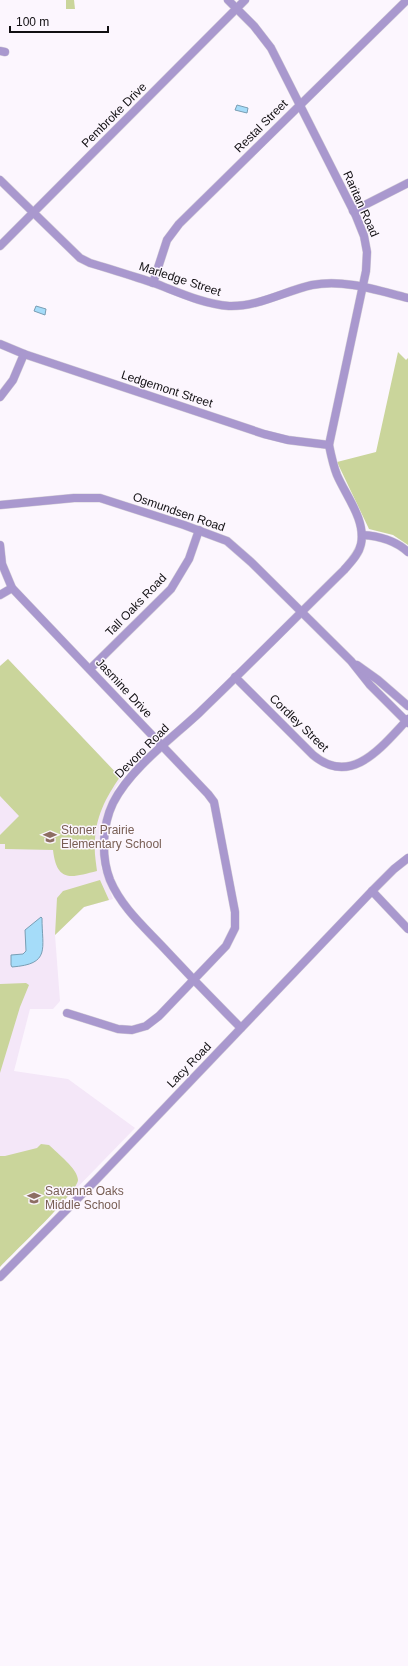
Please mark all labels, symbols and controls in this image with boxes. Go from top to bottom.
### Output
scale bar [10,8,108,34]
text: 100 m [16,15,49,29]
street label: Pembroke Drive [79,79,150,150]
street label: Restal Street [232,96,291,155]
street label: Raritan Road [340,169,382,239]
street label: Marledge Street [137,259,223,299]
street label: Ledgemont Street [119,368,215,411]
street label: Osmundsen Road [131,490,227,534]
street label: Tall Oaks Road [103,571,169,639]
street label: Jasmine Drive [93,655,155,721]
street label: Cordley Street [267,691,332,755]
street label: Devoro Road [112,721,172,781]
place label: Stoner Prairie Elementary School [61,823,162,851]
school or university icon: Stoner Prairie Elementary School [42,829,58,845]
street label: Lacy Road [164,1040,214,1090]
place label: Savanna Oaks Middle School [45,1184,124,1212]
school or university icon: Savanna Oaks Middle School [26,1190,42,1206]

